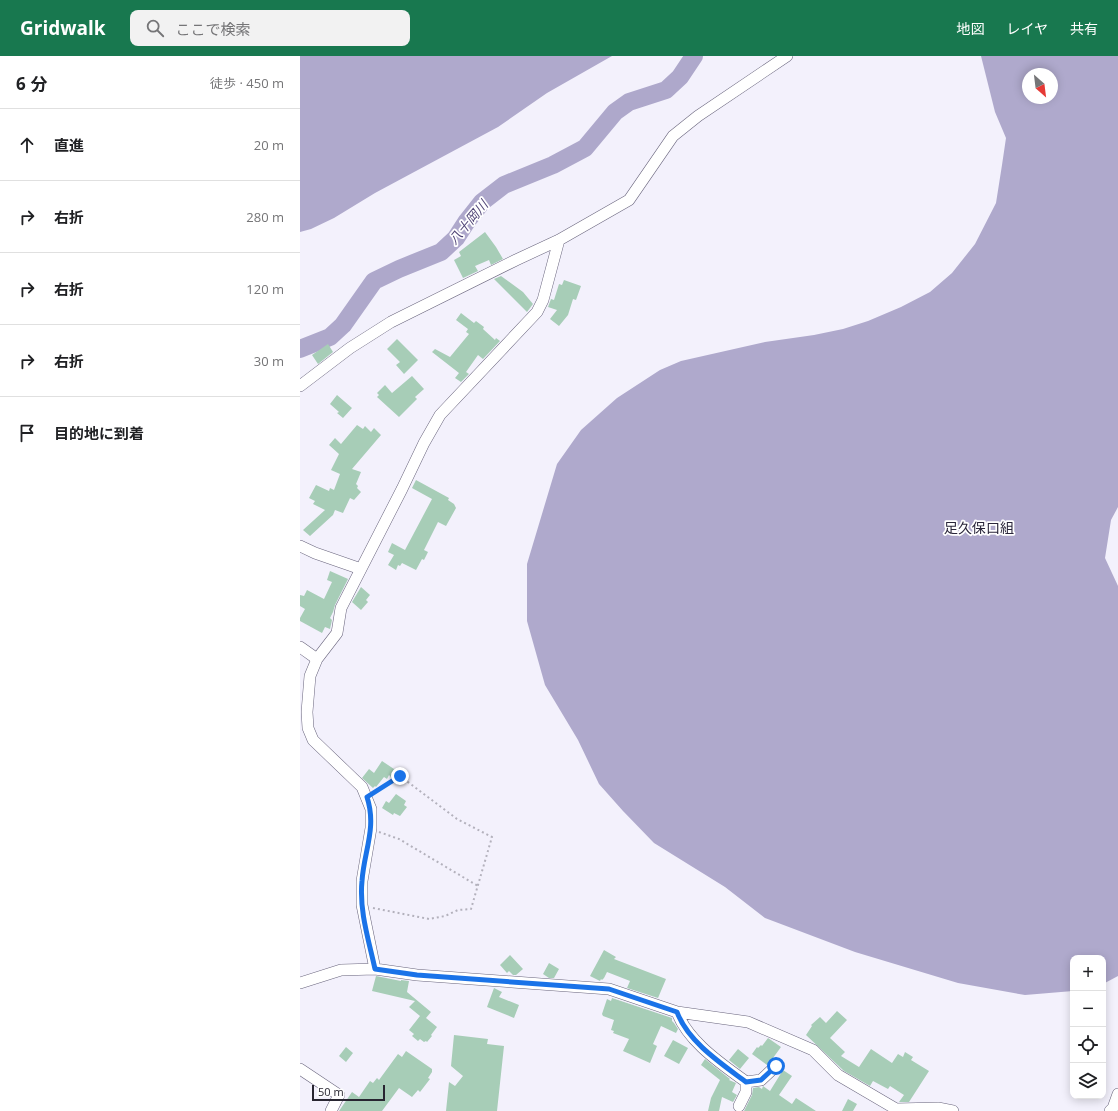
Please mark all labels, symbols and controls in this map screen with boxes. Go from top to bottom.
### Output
search box [130,10,410,46]
text: Gridwalk [20,15,106,41]
icon: search [144,17,166,39]
text: ここで検索 [176,19,251,39]
text: 地図 [956,19,984,38]
text: レイヤ [1006,19,1048,38]
text: 共有 [1070,19,1098,38]
north arrow [1022,68,1058,104]
text: 6 分 [16,72,47,95]
text: 徒歩 · 450 m [210,74,284,92]
icon: ahead [16,134,38,156]
text: 直進 [54,135,84,155]
text: 20 m [254,136,284,154]
water label: 八十岡川 [444,195,493,248]
icon: right [16,206,38,228]
text: 右折 [54,207,84,227]
text: 280 m [246,208,284,226]
icon: right [16,278,38,300]
text: 右折 [54,279,84,299]
text: 120 m [246,280,284,298]
icon: right [16,350,38,372]
text: 右折 [54,351,84,371]
text: 30 m [254,352,284,370]
icon: arrive [16,422,38,444]
text: 目的地に到着 [54,423,144,443]
district label: 足久保口組 [944,518,1014,537]
route end [391,767,409,785]
map controls [1070,955,1106,1099]
button: + [1070,955,1106,991]
button: − [1070,991,1106,1027]
button: locate [1070,1027,1106,1063]
route start [767,1057,785,1075]
button: layers [1070,1063,1106,1099]
scale bar [312,1083,385,1102]
text: 50 m [318,1084,344,1099]

